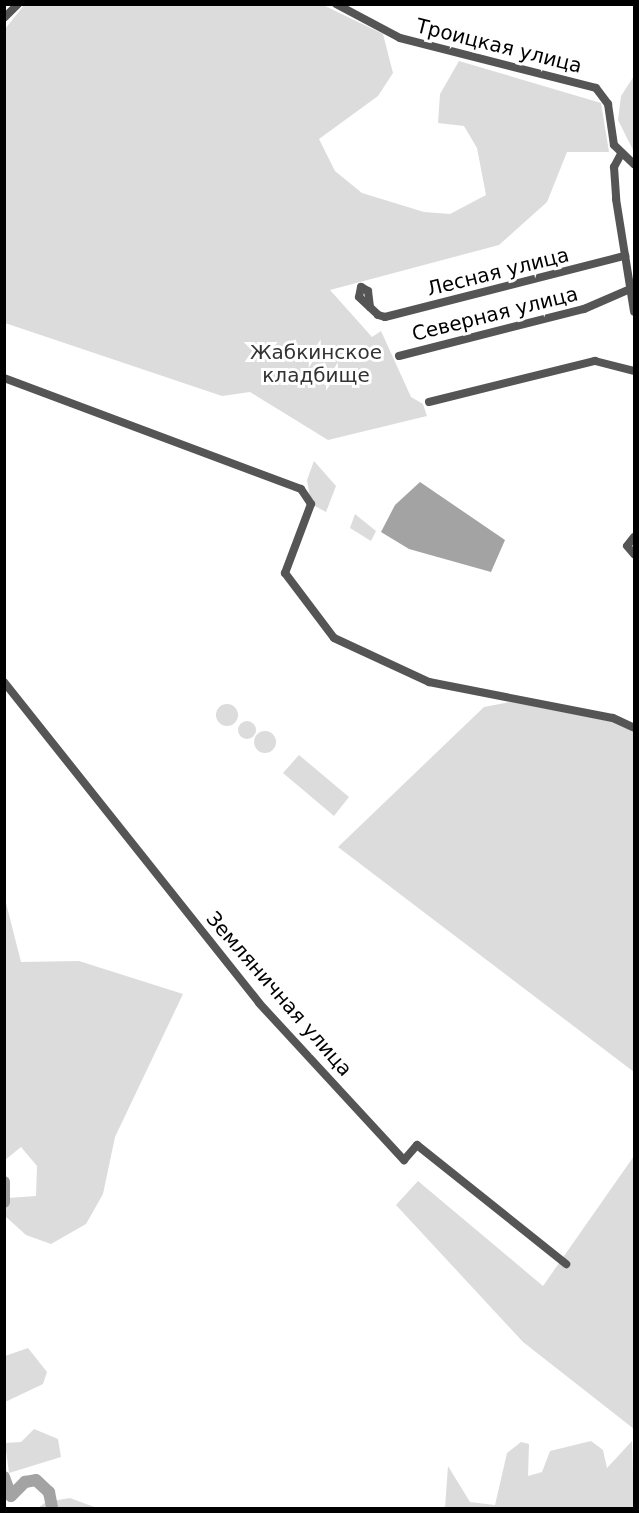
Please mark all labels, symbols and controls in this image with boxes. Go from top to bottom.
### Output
street label: Троицкая улица [414,14,584,78]
street label: Лесная улица [424,243,572,301]
street label: Северная улица [409,282,581,346]
park label: Жабкинское кладбище [250,340,382,387]
street label: Земляничная улица [201,907,357,1081]

